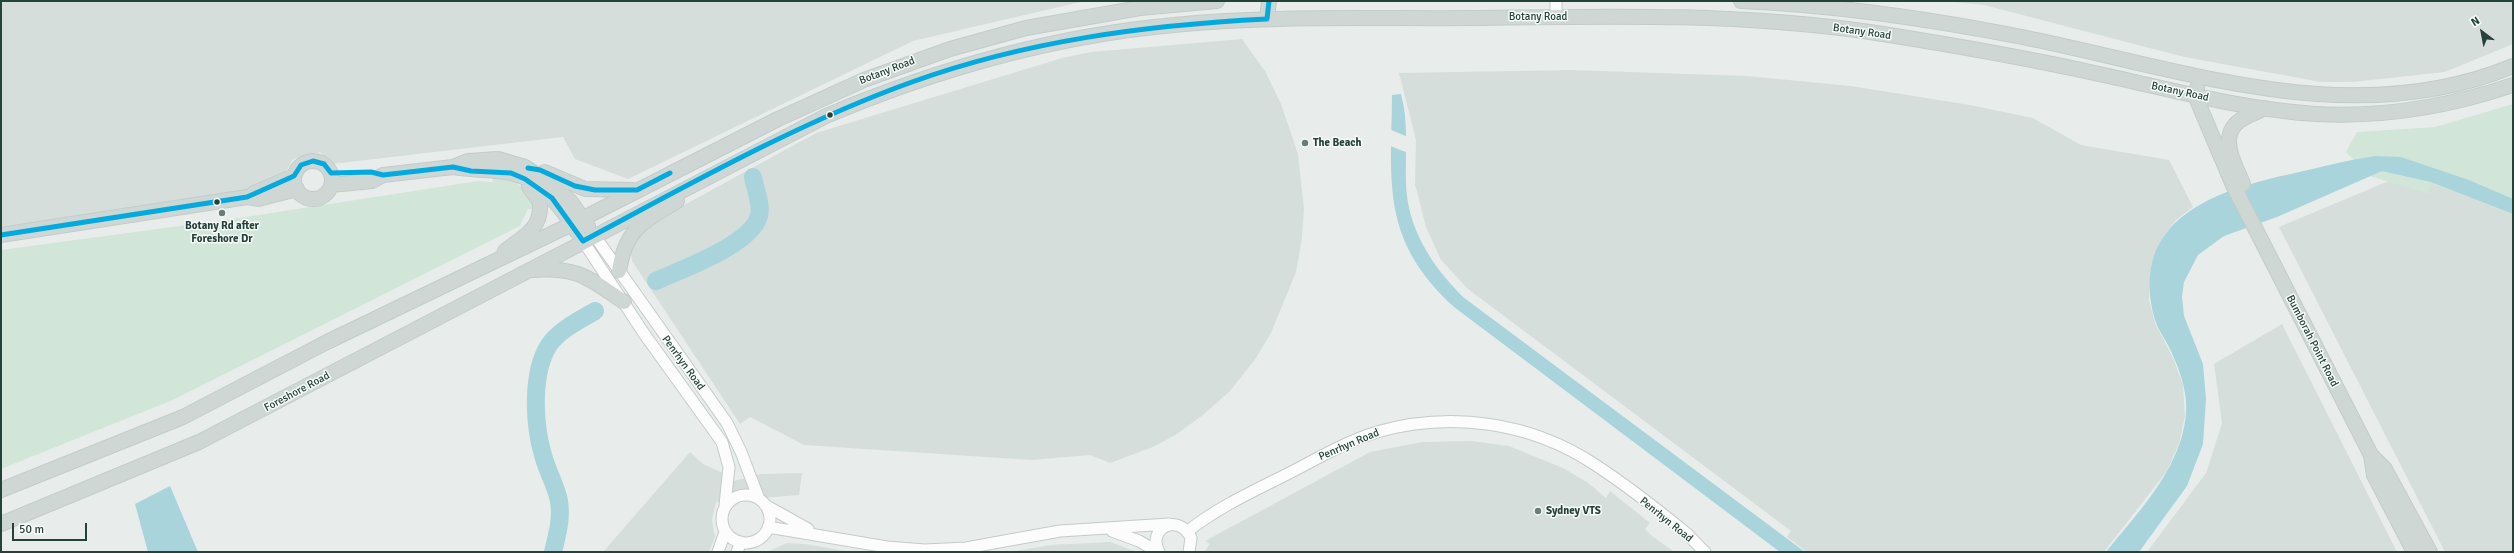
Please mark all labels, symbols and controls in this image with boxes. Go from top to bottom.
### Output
street label: Botany Road [1509,10,1567,24]
north arrow [2462,12,2502,52]
text: N [2469,14,2482,29]
street label: Botany Road [1832,21,1892,43]
street label: Botany Road [857,54,917,88]
street label: Botany Road [2150,79,2210,105]
unlabelled marker [825,110,835,120]
place label: The Beach [1313,136,1361,150]
marker: The Beach [1300,138,1310,148]
unlabelled marker [212,197,222,207]
marker: Botany Rd after Foreshore Dr [217,208,227,218]
place label: Botany Rd after Foreshore Dr [185,219,259,245]
street label: Bumborah Point Road [2283,293,2341,389]
street label: Penrhyn Road [659,333,707,393]
street label: Foreshore Road [262,369,332,415]
street label: Penrhyn Road [1317,426,1381,464]
street label: Penrhyn Road [1637,495,1695,545]
place label: Sydney VTS [1546,504,1601,518]
marker: Sydney VTS [1533,506,1543,516]
scale bar [14,515,89,541]
text: 50 m [19,522,44,537]

